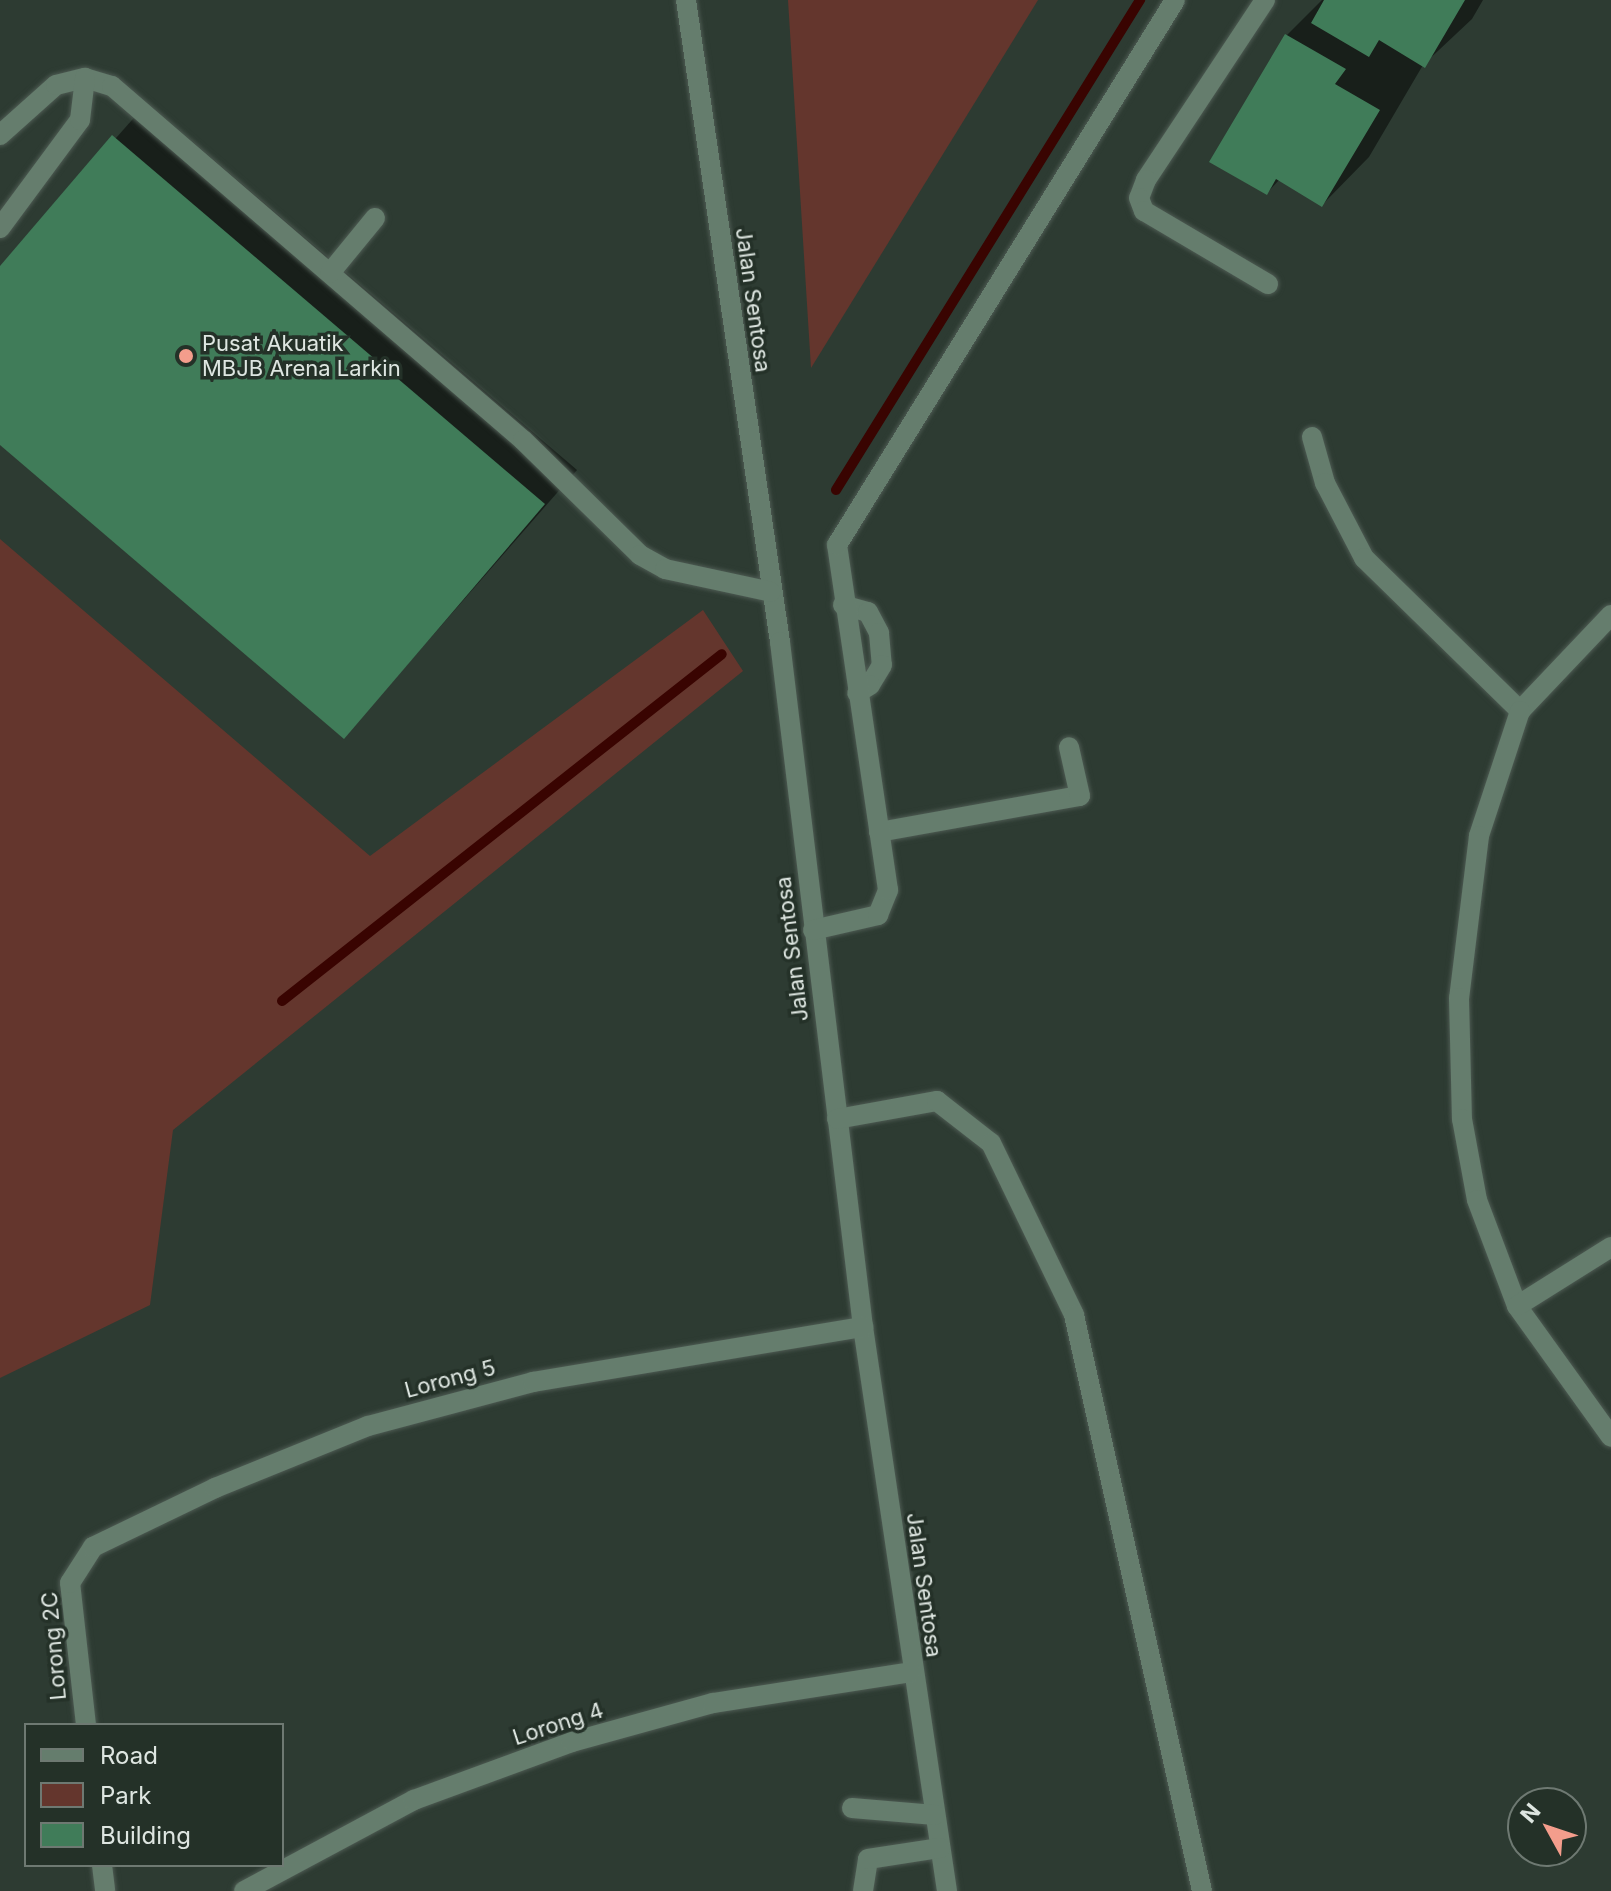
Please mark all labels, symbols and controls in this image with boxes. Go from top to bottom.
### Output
street label: Jalan Sentosa [730,226,776,374]
place label: Pusat Akuatik MBJB Arena Larkin [202,330,401,382]
marker: Pusat Akuatik MBJB Arena Larkin [177,347,195,365]
street label: Jalan Sentosa [770,875,814,1023]
street label: Lorong 5 [402,1354,498,1404]
street label: Jalan Sentosa [901,1511,947,1659]
street label: Lorong 2C [36,1591,72,1701]
street label: Lorong 4 [509,1697,607,1751]
legend [24,1723,284,1867]
text: Road [100,1741,158,1770]
text: Park [100,1781,151,1810]
north arrow [1507,1787,1587,1867]
text: N [1515,1798,1545,1828]
text: Building [100,1821,191,1850]

